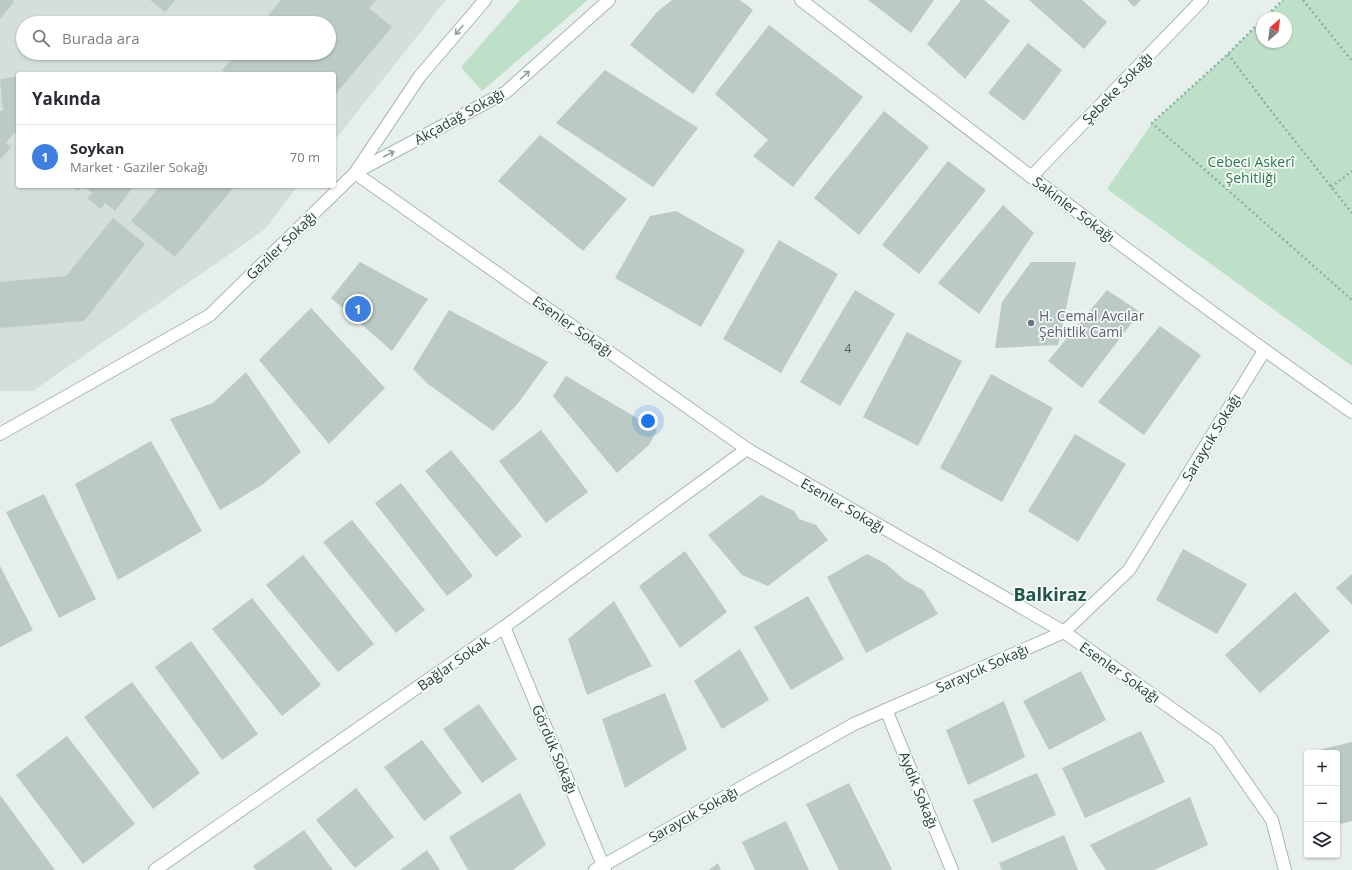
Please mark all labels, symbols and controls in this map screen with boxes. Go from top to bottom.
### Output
north arrow [1256,12,1292,48]
search box [16,16,336,60]
one-way arrow [455,24,464,35]
icon: search [30,27,52,49]
text: Burada ara [62,28,140,48]
street label: Şebeke Sokağı [1078,48,1156,128]
one-way arrow [520,70,530,79]
street label: Akçadağ Sokağı [410,83,508,149]
text: Yakında [32,87,101,110]
text: Soykan [70,138,124,158]
text: 1 [41,148,49,166]
text: 70 m [290,148,320,166]
one-way arrow [383,150,395,157]
park label: Cebeci Askerî Şehitliği [1208,152,1296,187]
text: Market · Gaziler Sokağı [70,158,208,176]
street label: Sakinler Sokağı [1029,172,1119,246]
street label: Gaziler Sokağı [242,206,320,284]
street label: Esenler Sokağı [529,291,617,361]
pin: 1 [345,294,371,324]
place label: H. Cemal Avcılar Şehitlik Cami [1039,306,1145,341]
marker: H. Cemal Avcılar Şehitlik Cami [1026,318,1036,328]
house number: 4 [845,340,852,357]
street label: Saraycık Sokağı [1177,389,1245,485]
your location [638,411,658,431]
street label: Esenler Sokağı [798,473,888,537]
district label: Balkiraz [1014,582,1087,606]
street label: Bağlar Sokak [413,631,493,695]
street label: Esenler Sokağı [1076,637,1164,707]
street label: Saraycık Sokağı [933,639,1031,697]
street label: Gördük Sokağı [528,702,582,796]
street label: Aydık Sokağı [895,749,943,831]
map controls [1304,750,1340,858]
button: + [1304,750,1340,786]
street label: Saraycık Sokağı [645,782,741,846]
button: − [1304,786,1340,822]
button: layers [1304,822,1340,858]

